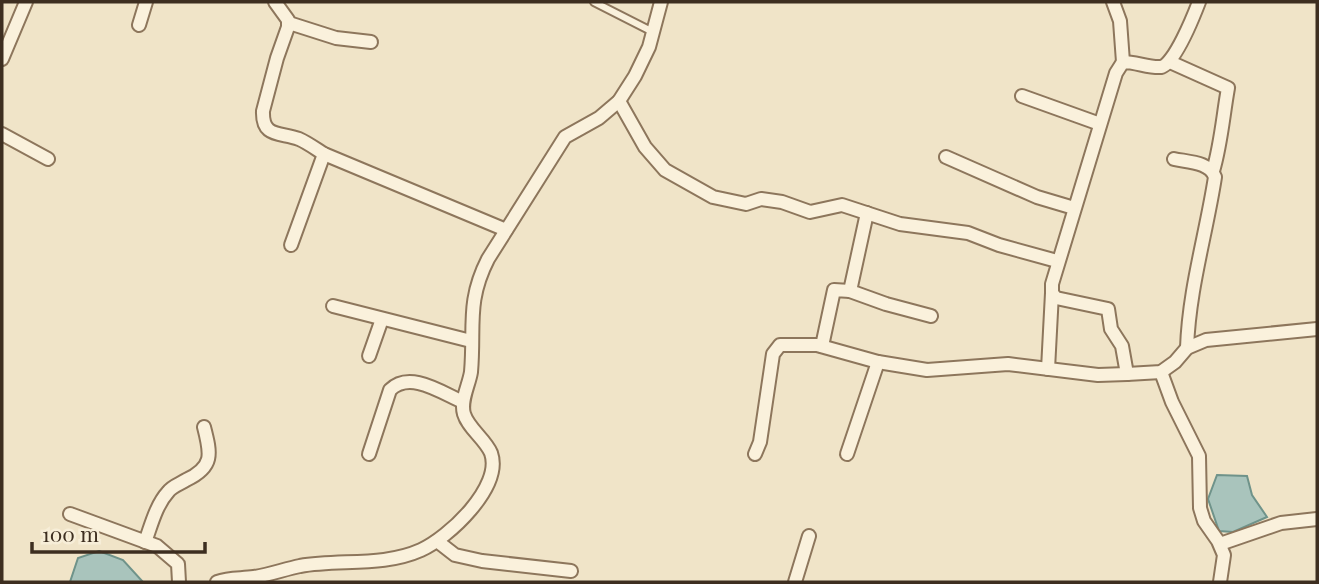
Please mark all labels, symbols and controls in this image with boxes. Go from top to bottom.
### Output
scale bar [32,510,205,554]
text: 100 m [42,519,99,547]

